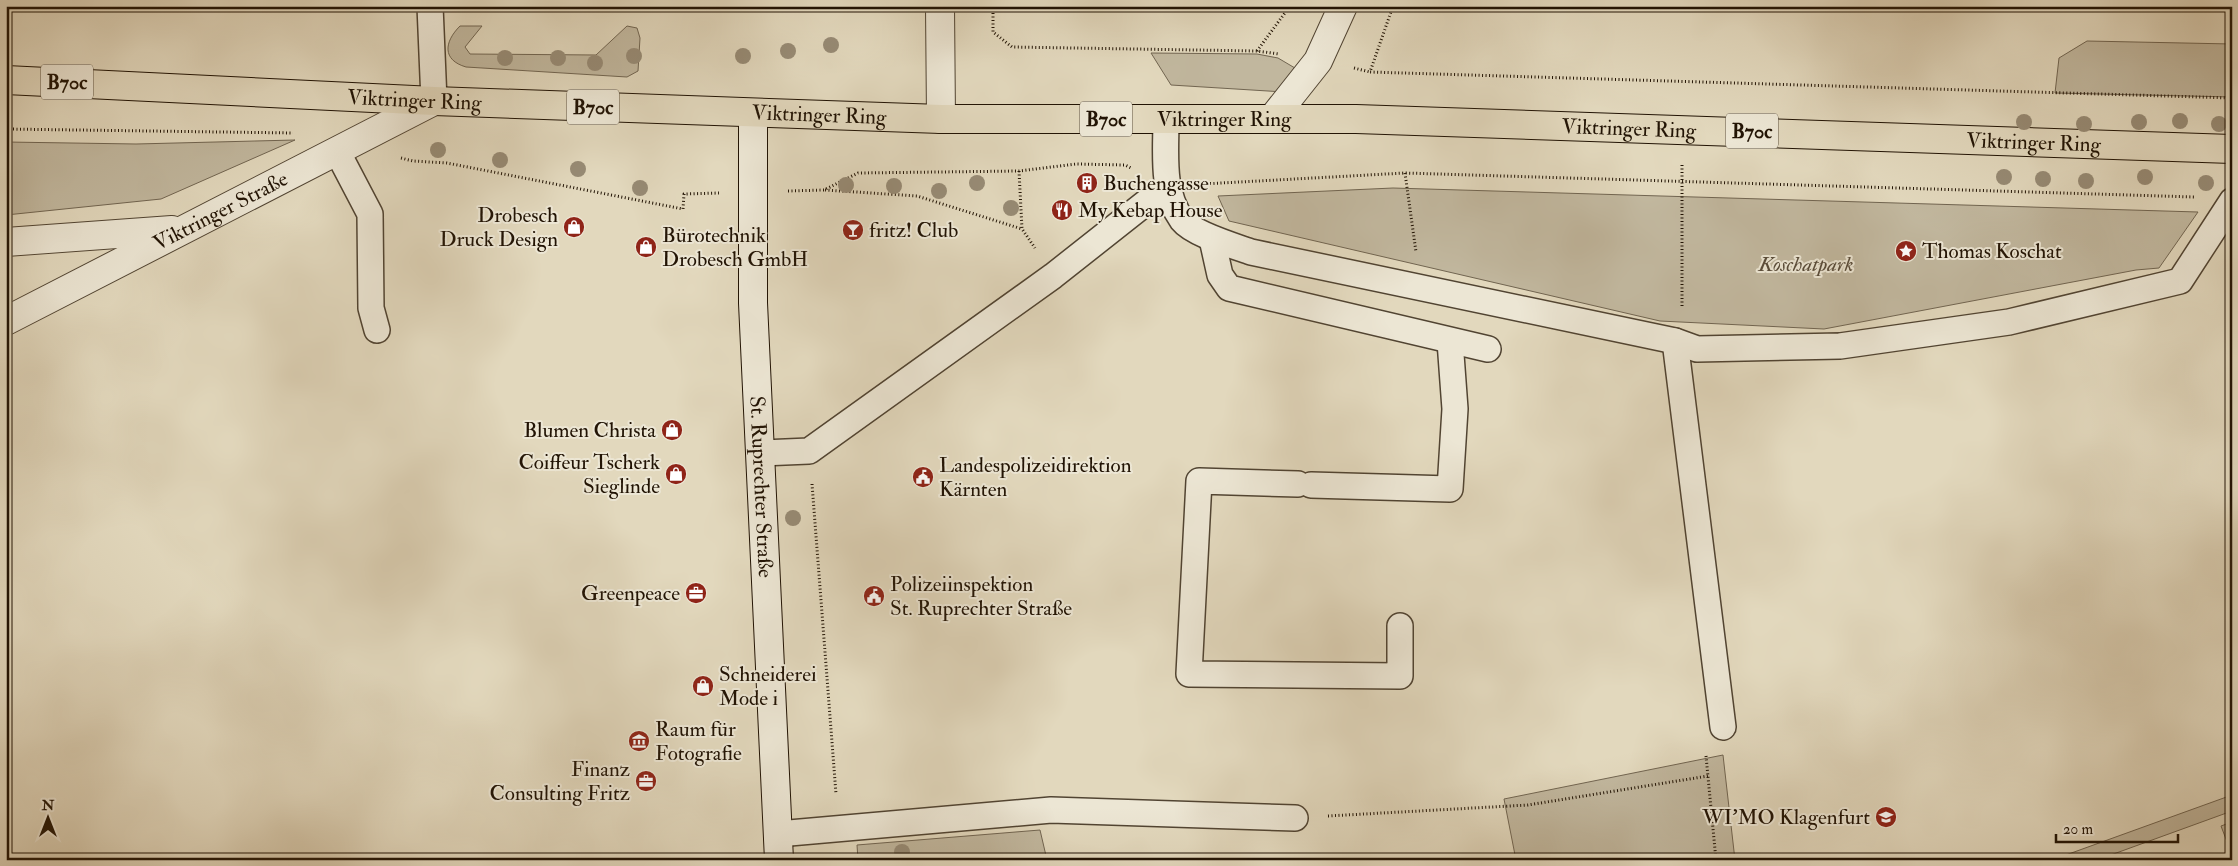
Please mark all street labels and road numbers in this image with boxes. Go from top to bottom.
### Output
road number: B70c [41,64,93,100]
street label: Viktringer Ring [347,83,483,116]
road number: B70c [567,90,619,124]
street label: Viktringer Ring [752,99,888,131]
road number: B70c [1080,102,1132,136]
street label: Viktringer Ring [1157,106,1292,133]
street label: Viktringer Ring [1561,113,1697,144]
road number: B70c [1726,114,1778,148]
street label: Viktringer Ring [1966,126,2102,158]
street label: Viktringer Straße [148,165,292,257]
street label: St. Ruprechter Straße [744,395,779,579]

